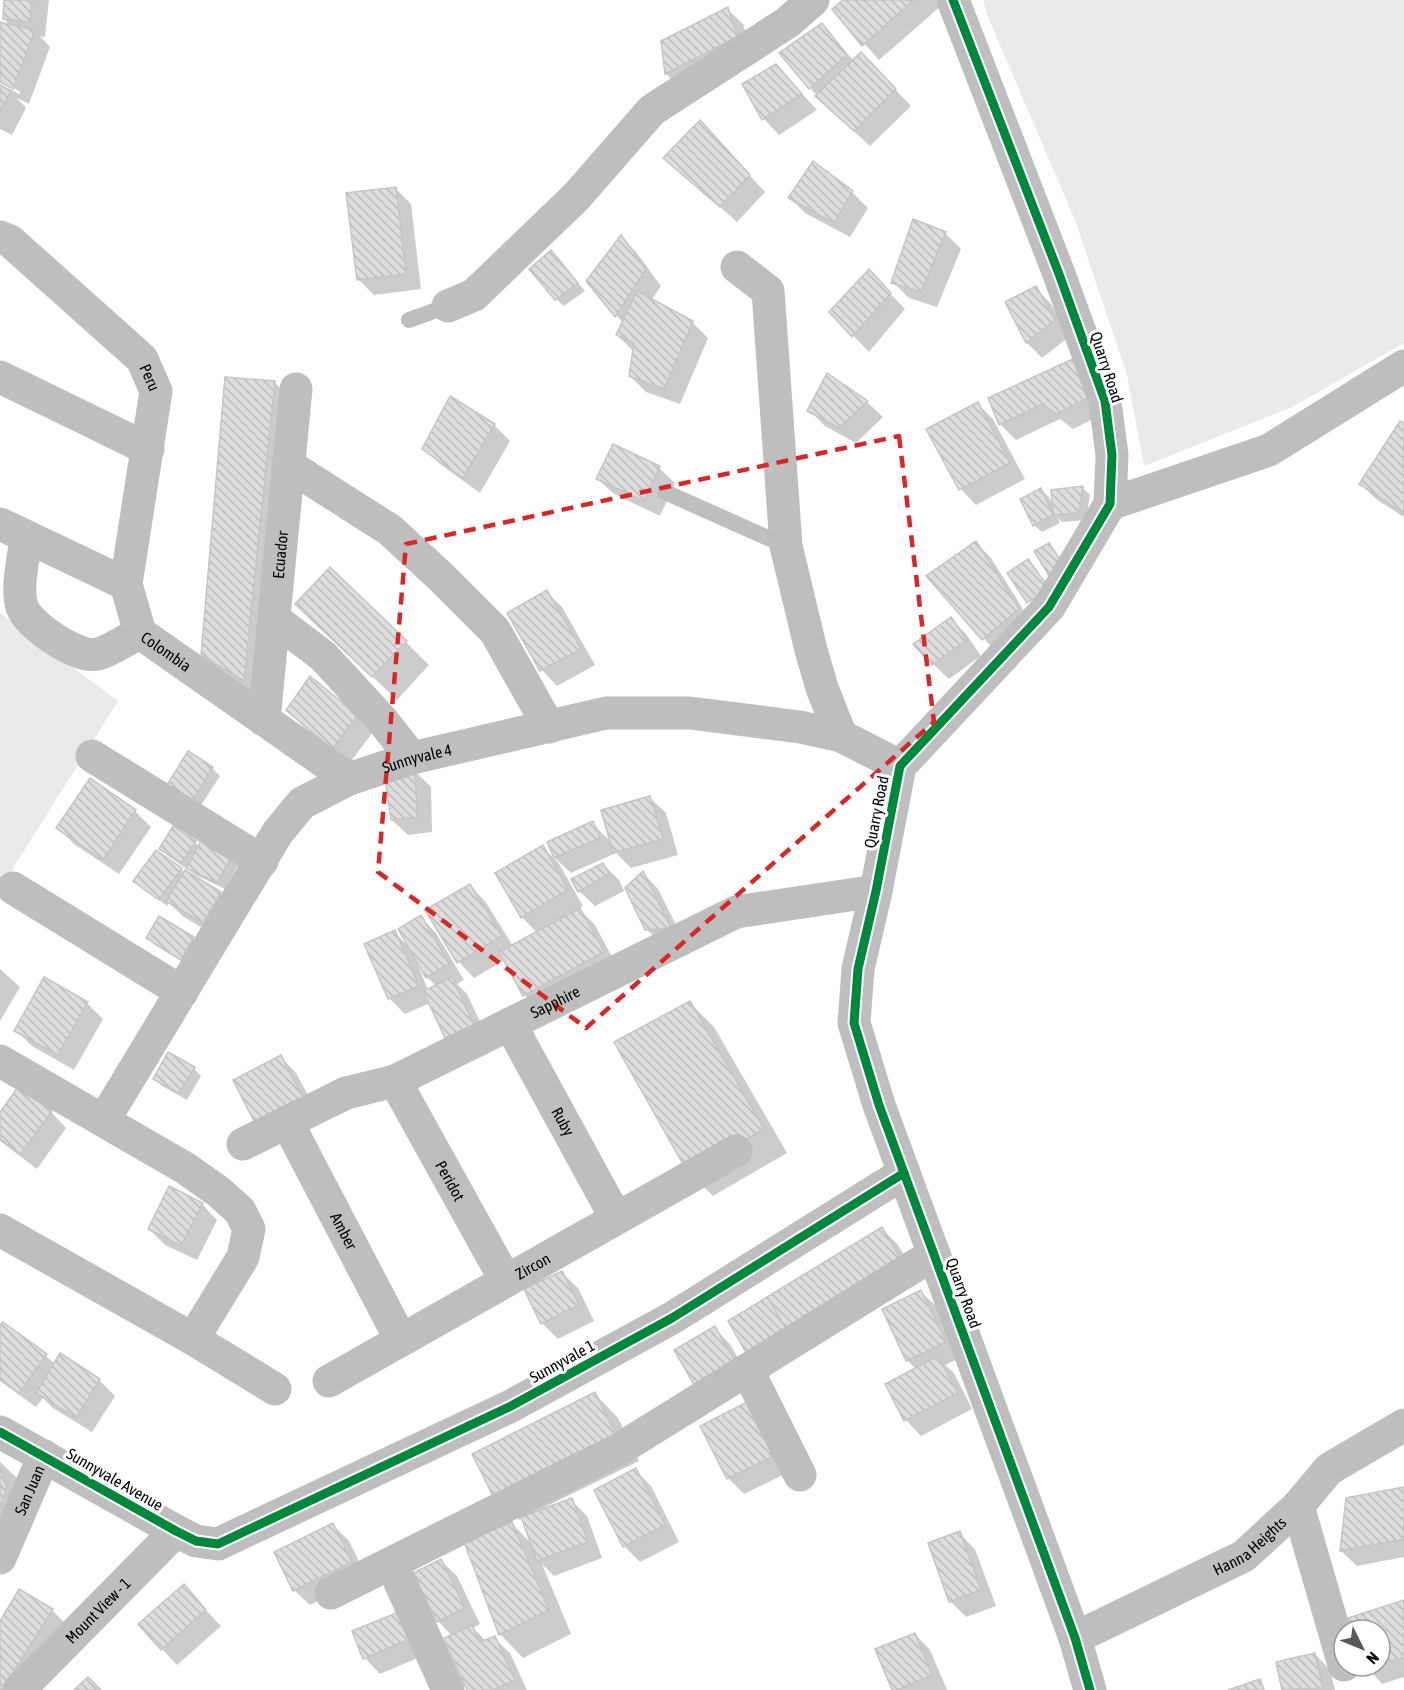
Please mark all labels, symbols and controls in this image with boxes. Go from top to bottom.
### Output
street label: Quarry Road [1086,329,1127,405]
street label: Peru [136,361,164,394]
street label: Ecuador [269,530,291,579]
street label: Colombia [138,628,195,675]
street label: Sunnyvale 4 [380,740,453,776]
street label: Quarry Road [860,774,893,850]
street label: Sapphire [527,982,583,1021]
street label: Ruby [548,1104,578,1140]
street label: Peridot [432,1157,469,1204]
street label: Amber [327,1210,361,1253]
street label: Zircon [512,1249,553,1283]
street label: Quarry Road [942,1255,985,1331]
street label: Sunnyvale 1 [526,1336,598,1387]
street label: Sunnyvale Avenue [63,1444,166,1515]
street label: San Juan [11,1463,48,1518]
street label: Hanna Heights [1210,1513,1290,1579]
street label: Mount View - 1 [62,1574,134,1647]
north arrow [1332,1618,1392,1678]
text: N [1363,1649,1383,1668]

